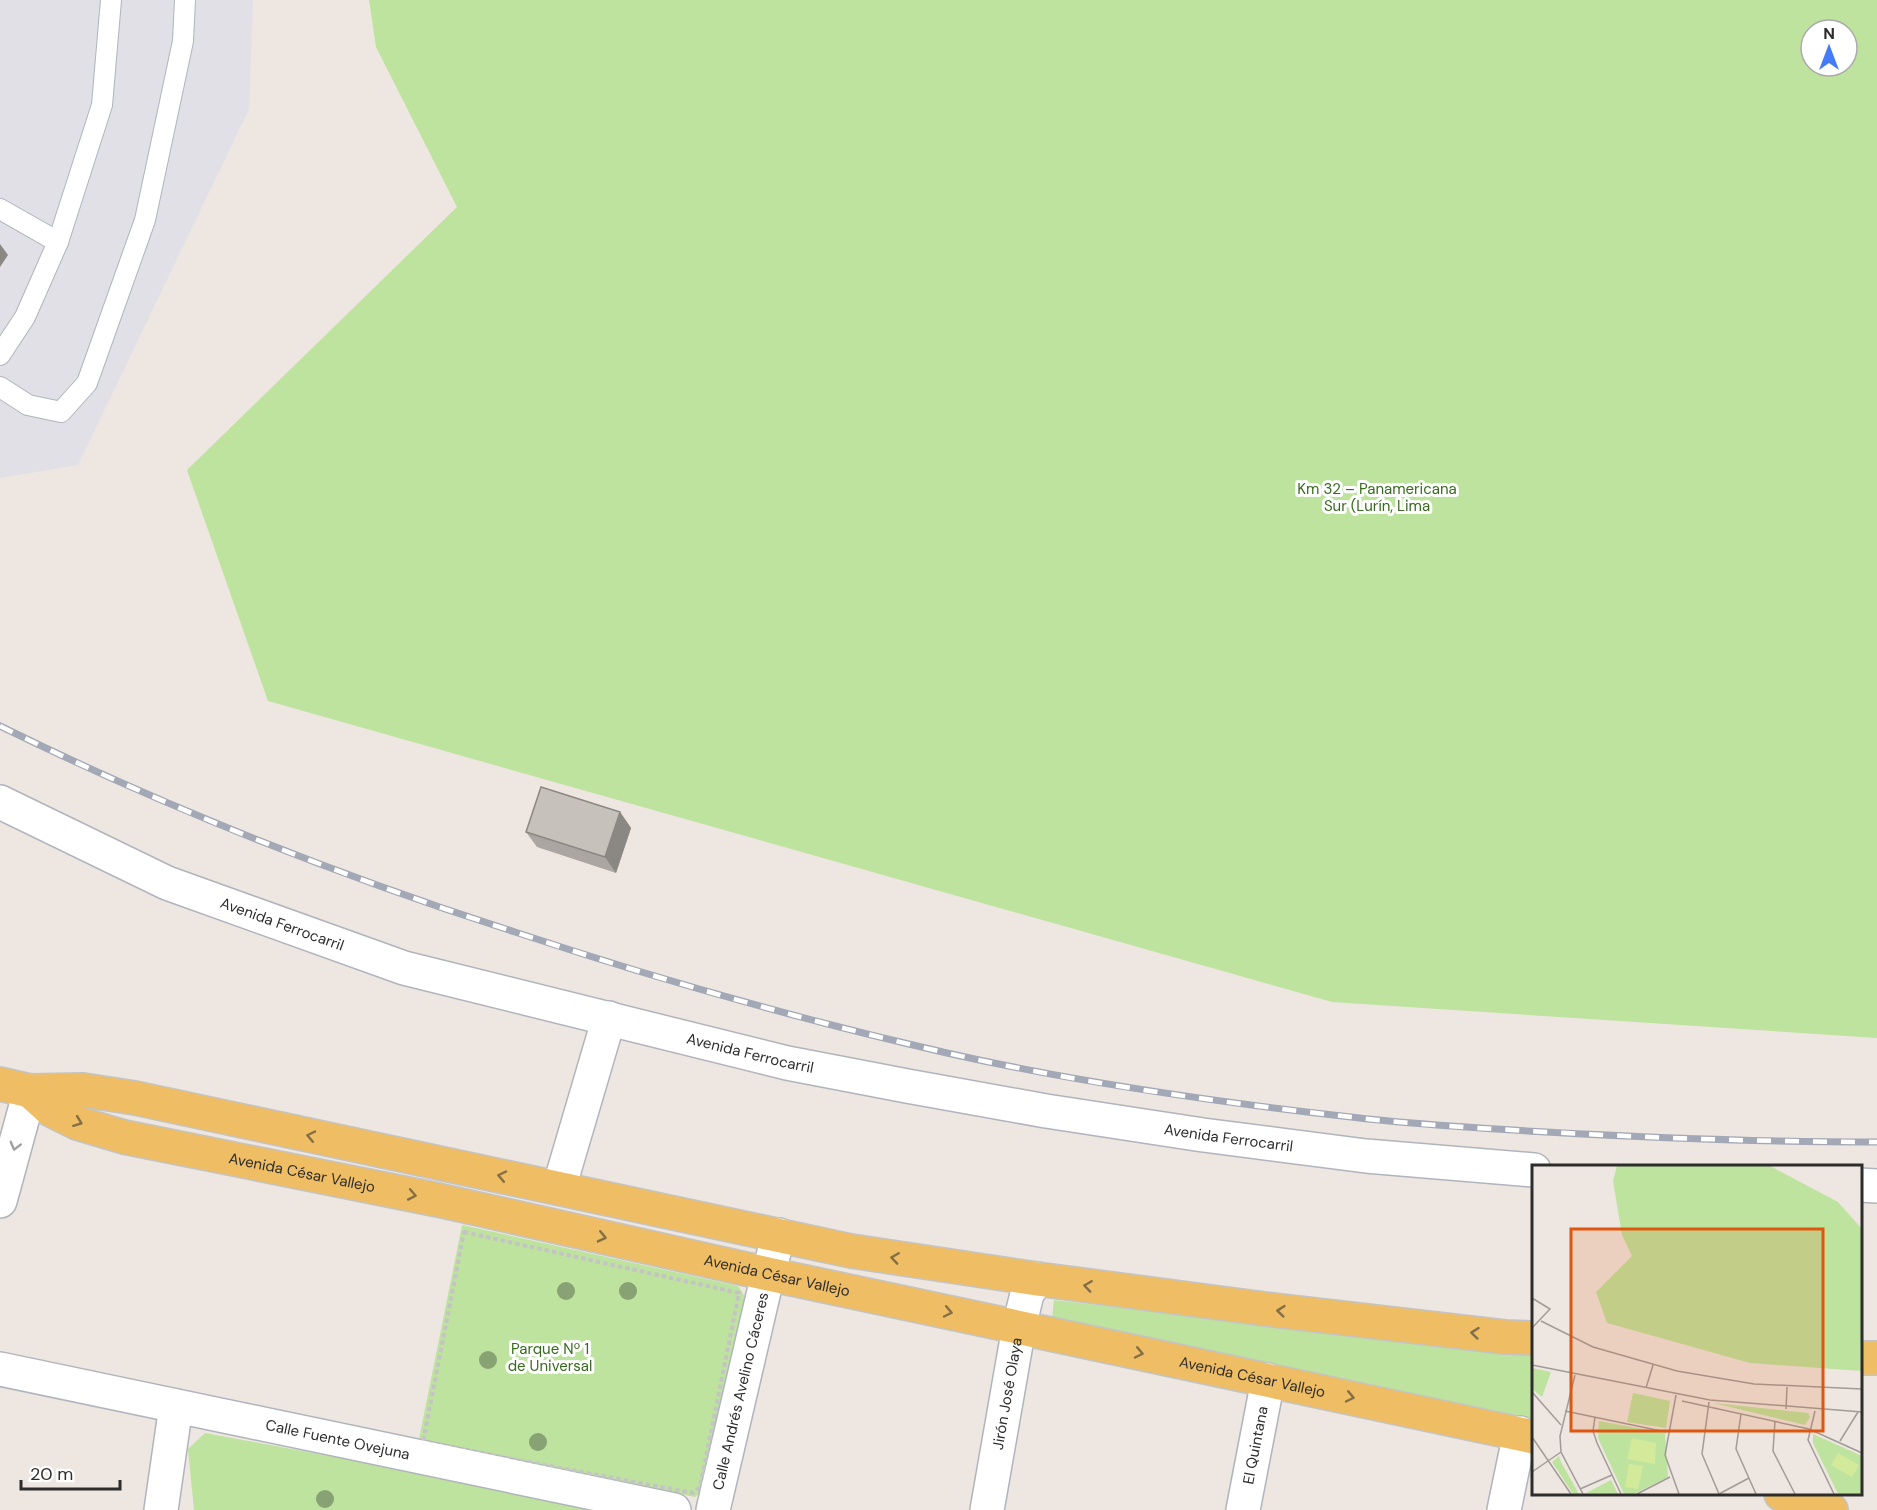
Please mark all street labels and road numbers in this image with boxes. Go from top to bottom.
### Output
street label: Avenida Ferrocarril [218,893,347,956]
street label: Avenida Ferrocarril [685,1029,815,1078]
street label: Avenida Ferrocarril [1163,1119,1294,1157]
street label: Avenida César Vallejo [227,1148,377,1197]
street label: Avenida César Vallejo [702,1250,852,1301]
street label: Calle Andrés Avelino Cáceres [708,1290,773,1492]
street label: Jirón José Olaya [988,1336,1027,1451]
street label: Avenida César Vallejo [1177,1352,1327,1402]
street label: El Quintana [1238,1404,1273,1486]
street label: Calle Fuente Ovejuna [264,1415,412,1464]

